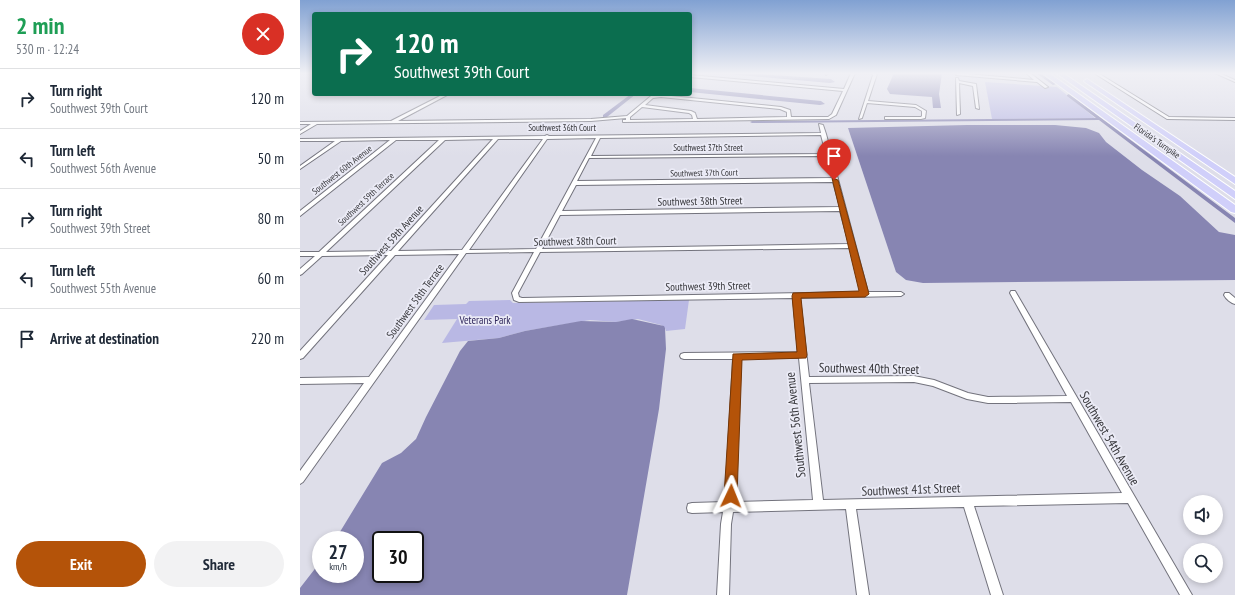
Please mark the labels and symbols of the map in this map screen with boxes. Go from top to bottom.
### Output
street label: Florida's Turnpike [1132,121,1183,161]
street label: Southwest 36th Court [528,122,596,133]
pin [817,139,851,180]
street label: Southwest 37th Street [673,142,743,153]
street label: Southwest 60th Avenue [309,143,374,197]
street label: Southwest 37th Court [670,166,738,179]
street label: Southwest 59th Terrace [335,170,396,227]
street label: Southwest 38th Street [657,193,743,209]
street label: Southwest 59th Avenue [356,202,427,278]
street label: Southwest 38th Court [534,233,616,249]
street label: Southwest 58th Terrace [383,261,447,341]
street label: Southwest 39th Street [665,278,751,294]
park label: Veterans Park [458,313,511,327]
street label: Southwest 40th Street [819,359,920,378]
street label: Southwest 56th Avenue [782,371,809,479]
street label: Southwest 54th Avenue [1076,388,1143,488]
position arrow [710,475,752,517]
street label: Southwest 41st Street [861,479,961,500]
speed limit sign: 30 [372,531,424,583]

